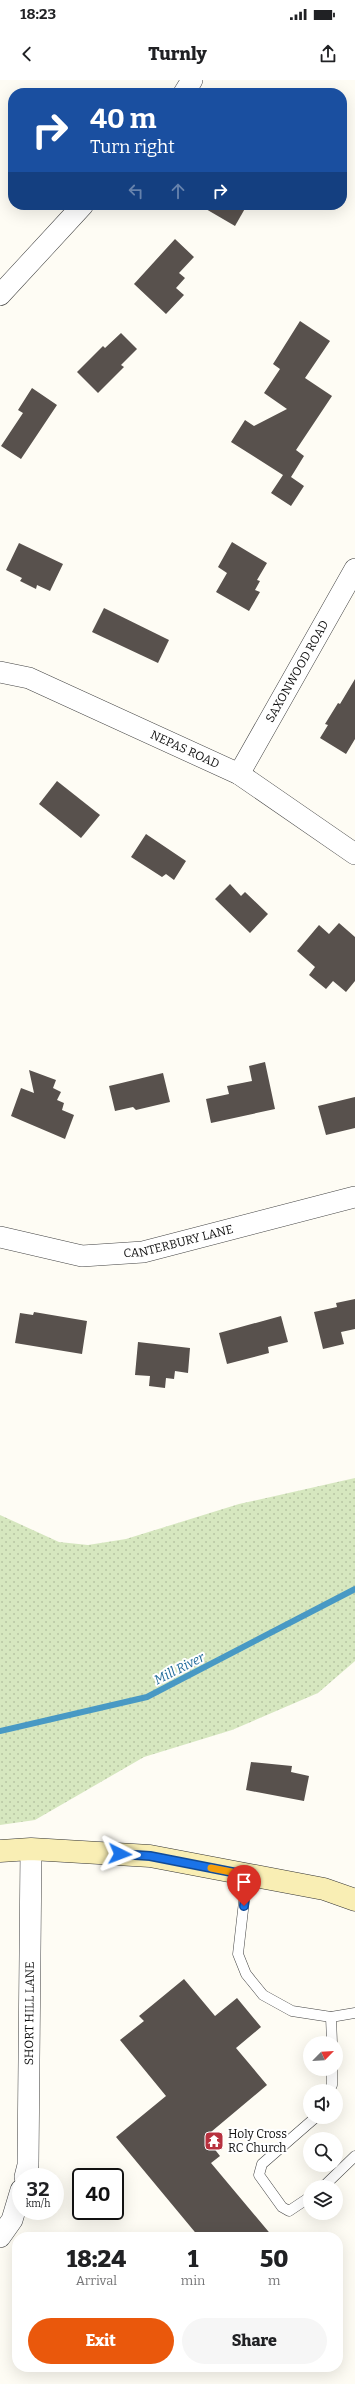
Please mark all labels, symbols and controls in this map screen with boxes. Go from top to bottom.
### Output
text: 18:23 [20,5,56,23]
icon: back [16,43,38,65]
text: Turnly [148,43,207,65]
icon: share [317,43,339,65]
text: 40 m [90,102,157,135]
icon: right [24,104,76,156]
text: Turn right [90,136,175,158]
icon: left [125,180,147,202]
icon: ahead [167,180,189,202]
icon: right [209,180,231,202]
street label: SAXONWOOD ROAD [263,618,331,725]
street label: NEPAS ROAD [148,727,222,771]
street label: CANTERBURY LANE [123,1222,235,1260]
water label: Mill River [152,1649,207,1687]
position arrow [99,1833,141,1875]
pin [227,1865,261,1906]
icon: arrive [233,1871,255,1893]
street label: SHORT HILL LANE [22,1961,37,2065]
north arrow [303,2036,343,2076]
map controls [303,2036,343,2220]
button: sound [303,2084,343,2124]
place label: Holy Cross RC Church [228,2127,287,2155]
temple icon: Holy Cross RC Church [203,2130,225,2152]
button: search [303,2132,343,2172]
speed limit sign: 40 [72,2168,124,2220]
text: 32 [27,2177,49,2201]
button: layers [303,2180,343,2220]
text: km/h [26,2198,50,2210]
text: 18:24 [67,2245,126,2273]
text: 1 [188,2245,198,2273]
text: 50 [260,2245,288,2273]
text: Arrival [76,2273,117,2288]
text: min [181,2273,205,2288]
text: m [268,2273,280,2288]
button: Exit [28,2318,174,2364]
button: Share [182,2318,327,2364]

